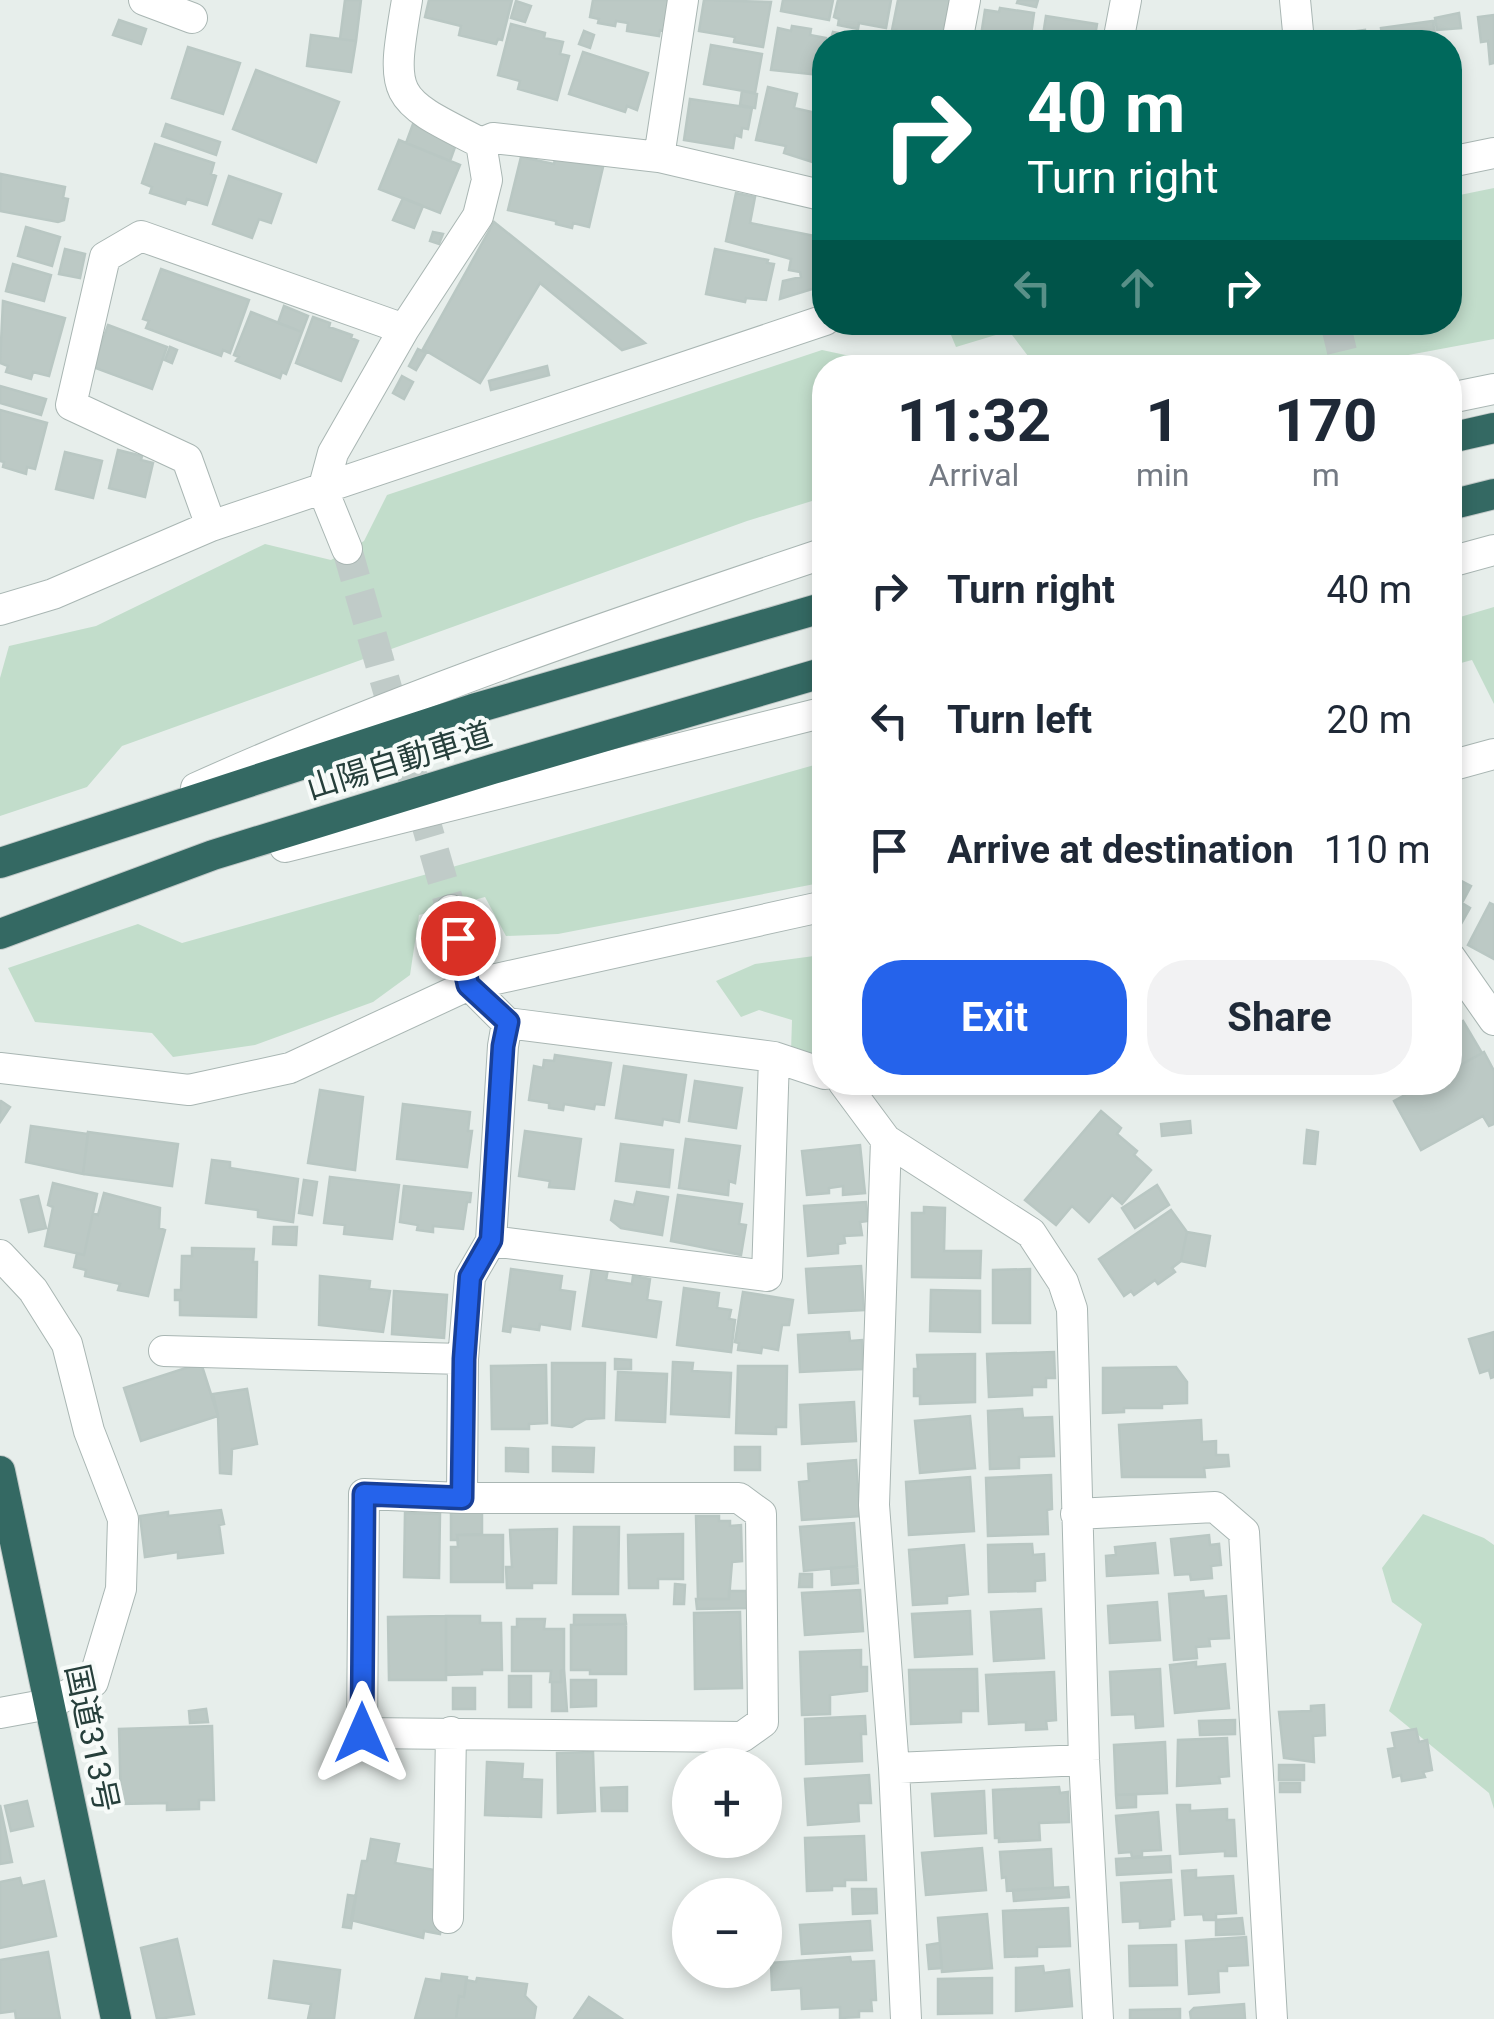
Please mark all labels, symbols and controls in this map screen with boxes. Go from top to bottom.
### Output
text: 40 m [1027,67,1185,149]
icon: right [862,70,992,200]
text: Turn right [1027,151,1219,204]
icon: left [1005,260,1060,315]
icon: ahead [1110,260,1165,315]
icon: right [1215,260,1270,315]
text: 11:32 [897,385,1051,456]
text: 1 [1145,385,1180,456]
text: 170 [1274,385,1377,456]
text: Arrival [929,456,1019,494]
text: min [1136,456,1189,494]
text: m [1312,456,1340,494]
icon: right [862,563,917,618]
text: Turn right [947,568,1115,612]
text: 40 m [1327,568,1412,612]
icon: left [862,693,917,748]
text: Turn left [947,698,1092,742]
text: 20 m [1327,698,1412,742]
street label: 山陽自動車道 [302,715,496,807]
icon: arrive [862,823,917,878]
text: Arrive at destination [947,828,1294,872]
text: 110 m [1324,828,1431,872]
pin [416,896,501,981]
icon: arrive [431,911,486,966]
button: Exit [862,960,1127,1075]
button: Share [1147,960,1412,1075]
street label: 国道313号 [58,1661,126,1815]
position arrow [310,1681,414,1785]
map controls [672,1748,782,1988]
button: + [672,1748,782,1858]
button: − [672,1878,782,1988]

